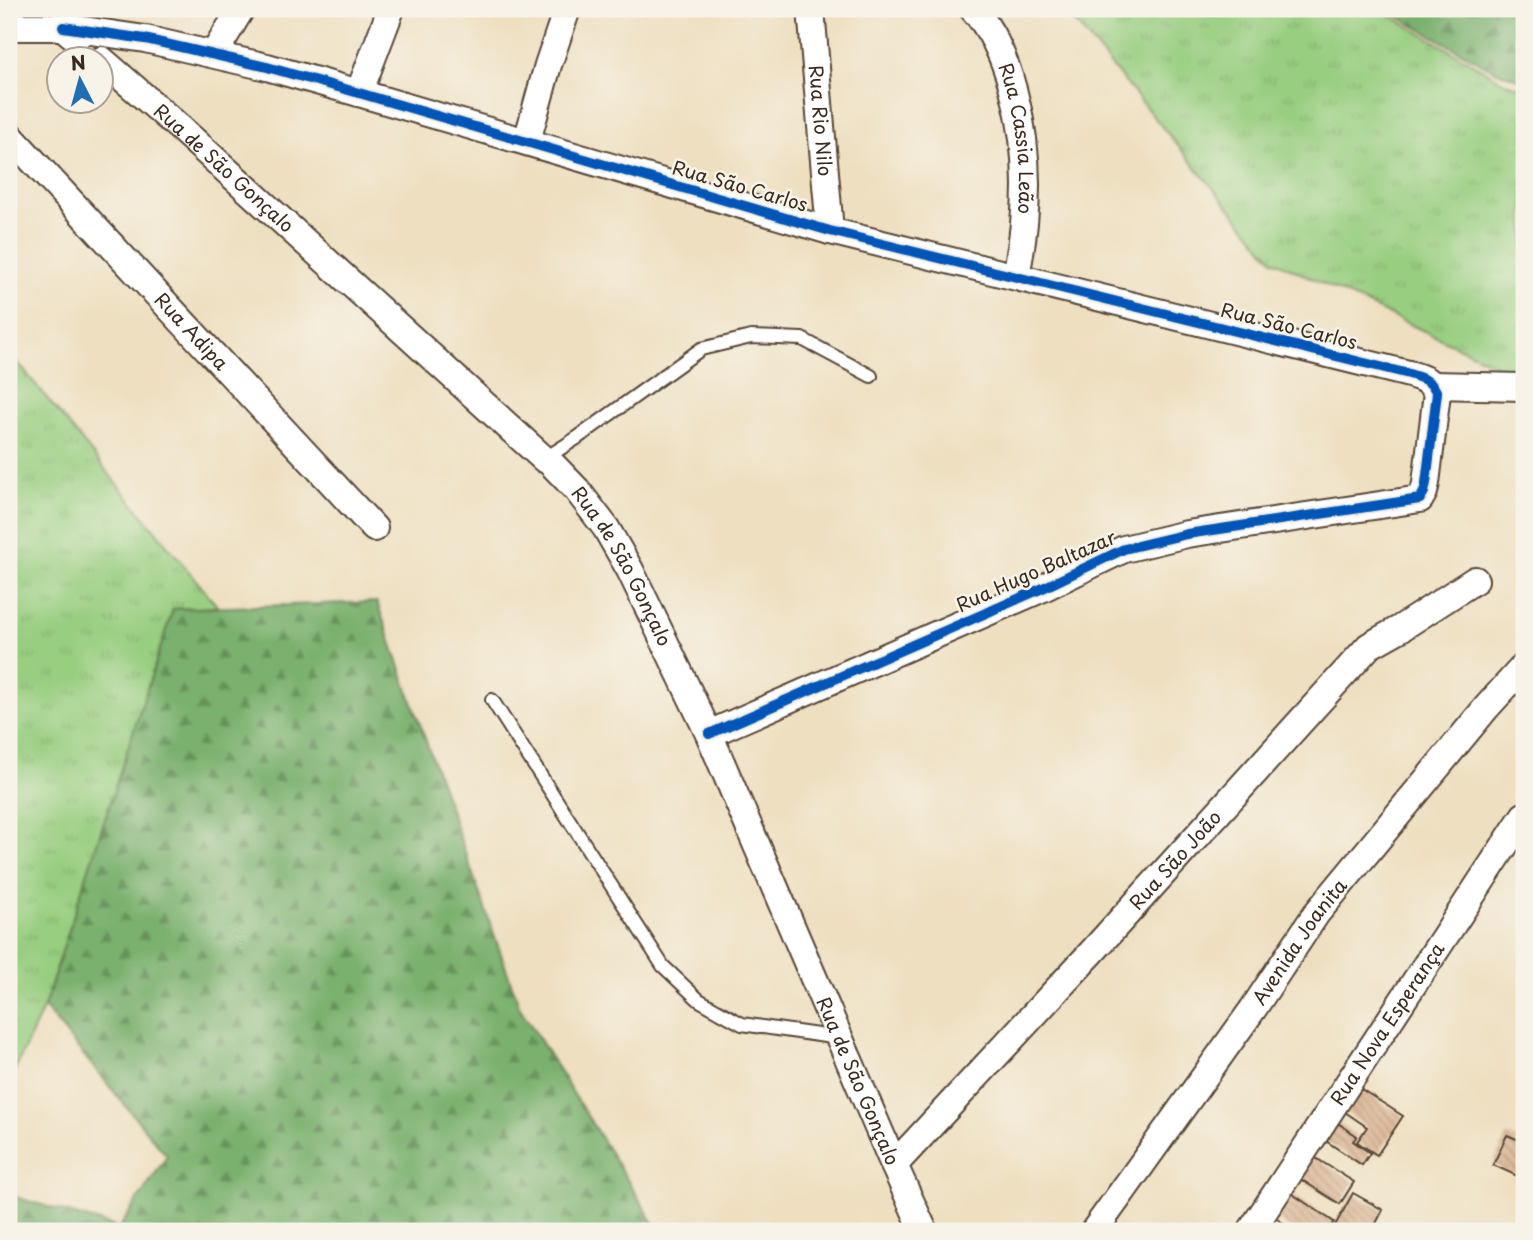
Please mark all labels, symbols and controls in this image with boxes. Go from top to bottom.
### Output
north arrow [46,46,116,116]
text: N [69,47,87,77]
street label: Rua Cassia Leão [993,59,1041,215]
street label: Rua Rio Nilo [803,64,840,177]
street label: Rua de São Gonçalo [148,97,301,238]
street label: Rua São Carlos [669,152,811,218]
street label: Rua Adipa [149,286,235,376]
street label: Rua São Carlos [1218,295,1360,355]
street label: Rua de São Gonçalo [566,480,679,650]
street label: Rua Hugo Baltazar [951,522,1120,618]
street label: Rua São João [1122,803,1227,915]
street label: Avenida Joanita [1245,872,1353,1010]
street label: Rua Nova Esperança [1323,936,1450,1110]
street label: Rua de São Gonçalo [810,992,907,1169]

